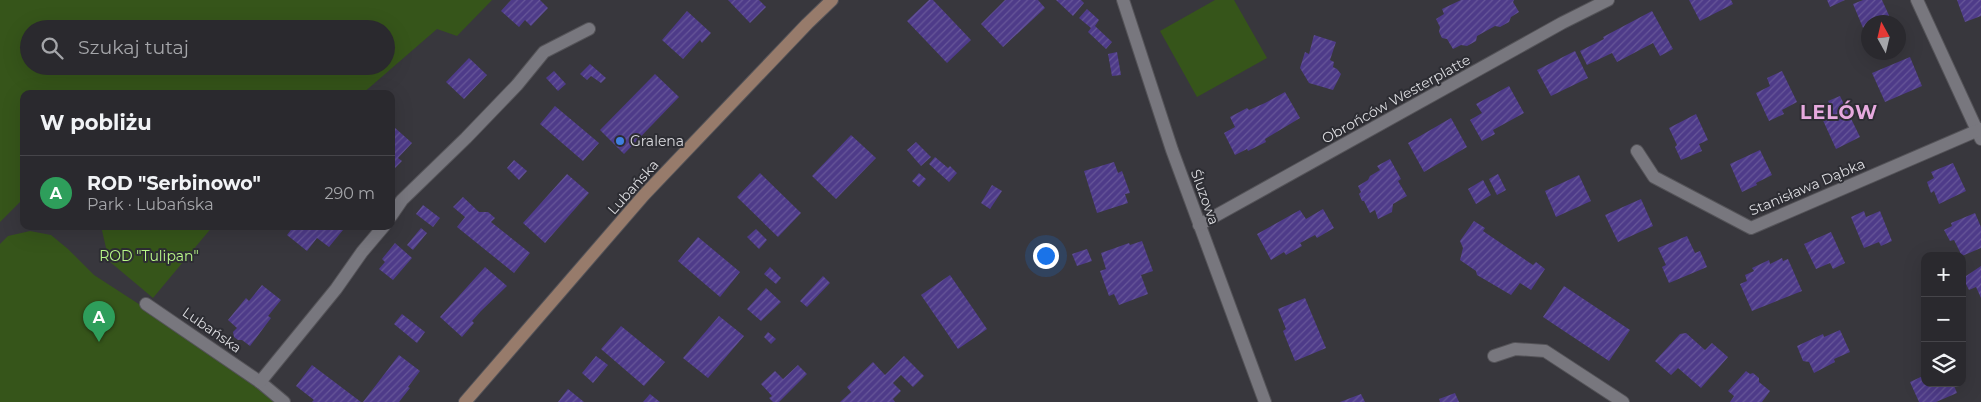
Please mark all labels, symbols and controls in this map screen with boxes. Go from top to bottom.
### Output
north arrow [1861,15,1906,60]
search box [20,20,395,75]
icon: search [38,34,66,62]
text: Szukaj tutaj [78,36,189,59]
street label: Obrońców Westerplatte [1318,51,1474,147]
district label: LELÓW [1800,100,1878,124]
text: W pobliżu [40,110,152,135]
place label: Gralena [630,132,684,150]
marker: Gralena [614,135,626,147]
street label: Stanisława Dąbka [1746,154,1868,220]
street label: Lubańska [604,156,662,218]
street label: Śluzowa [1187,167,1223,227]
text: ROD "Serbinowo" [87,172,261,195]
text: A [50,184,62,203]
text: 290 m [324,184,375,203]
text: Park · Lubańska [87,195,214,214]
your location [1033,243,1059,269]
park label: ROD "Tulipan" [99,247,199,265]
map controls [1921,252,1966,387]
button: + [1921,252,1966,297]
button: − [1921,297,1966,342]
pin: A [83,301,115,342]
street label: Lubańska [179,303,245,357]
button: layers [1921,342,1966,387]

